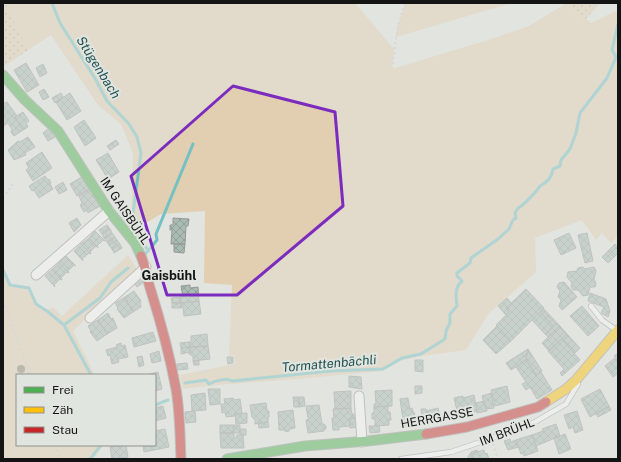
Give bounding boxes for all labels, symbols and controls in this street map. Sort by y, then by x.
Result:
water label: Stügenbach [73,33,124,101]
street label: IM GAISBÜHL [97,175,153,247]
district label: Gaisbühl [141,268,197,283]
water label: Tormattenbächli [281,352,378,375]
legend [16,374,156,446]
text: Frei [52,383,74,397]
text: Zäh [52,403,73,417]
street label: HERRGASSE [400,405,474,431]
street label: IM BRÜHL [478,415,536,449]
text: Stau [52,423,78,437]

